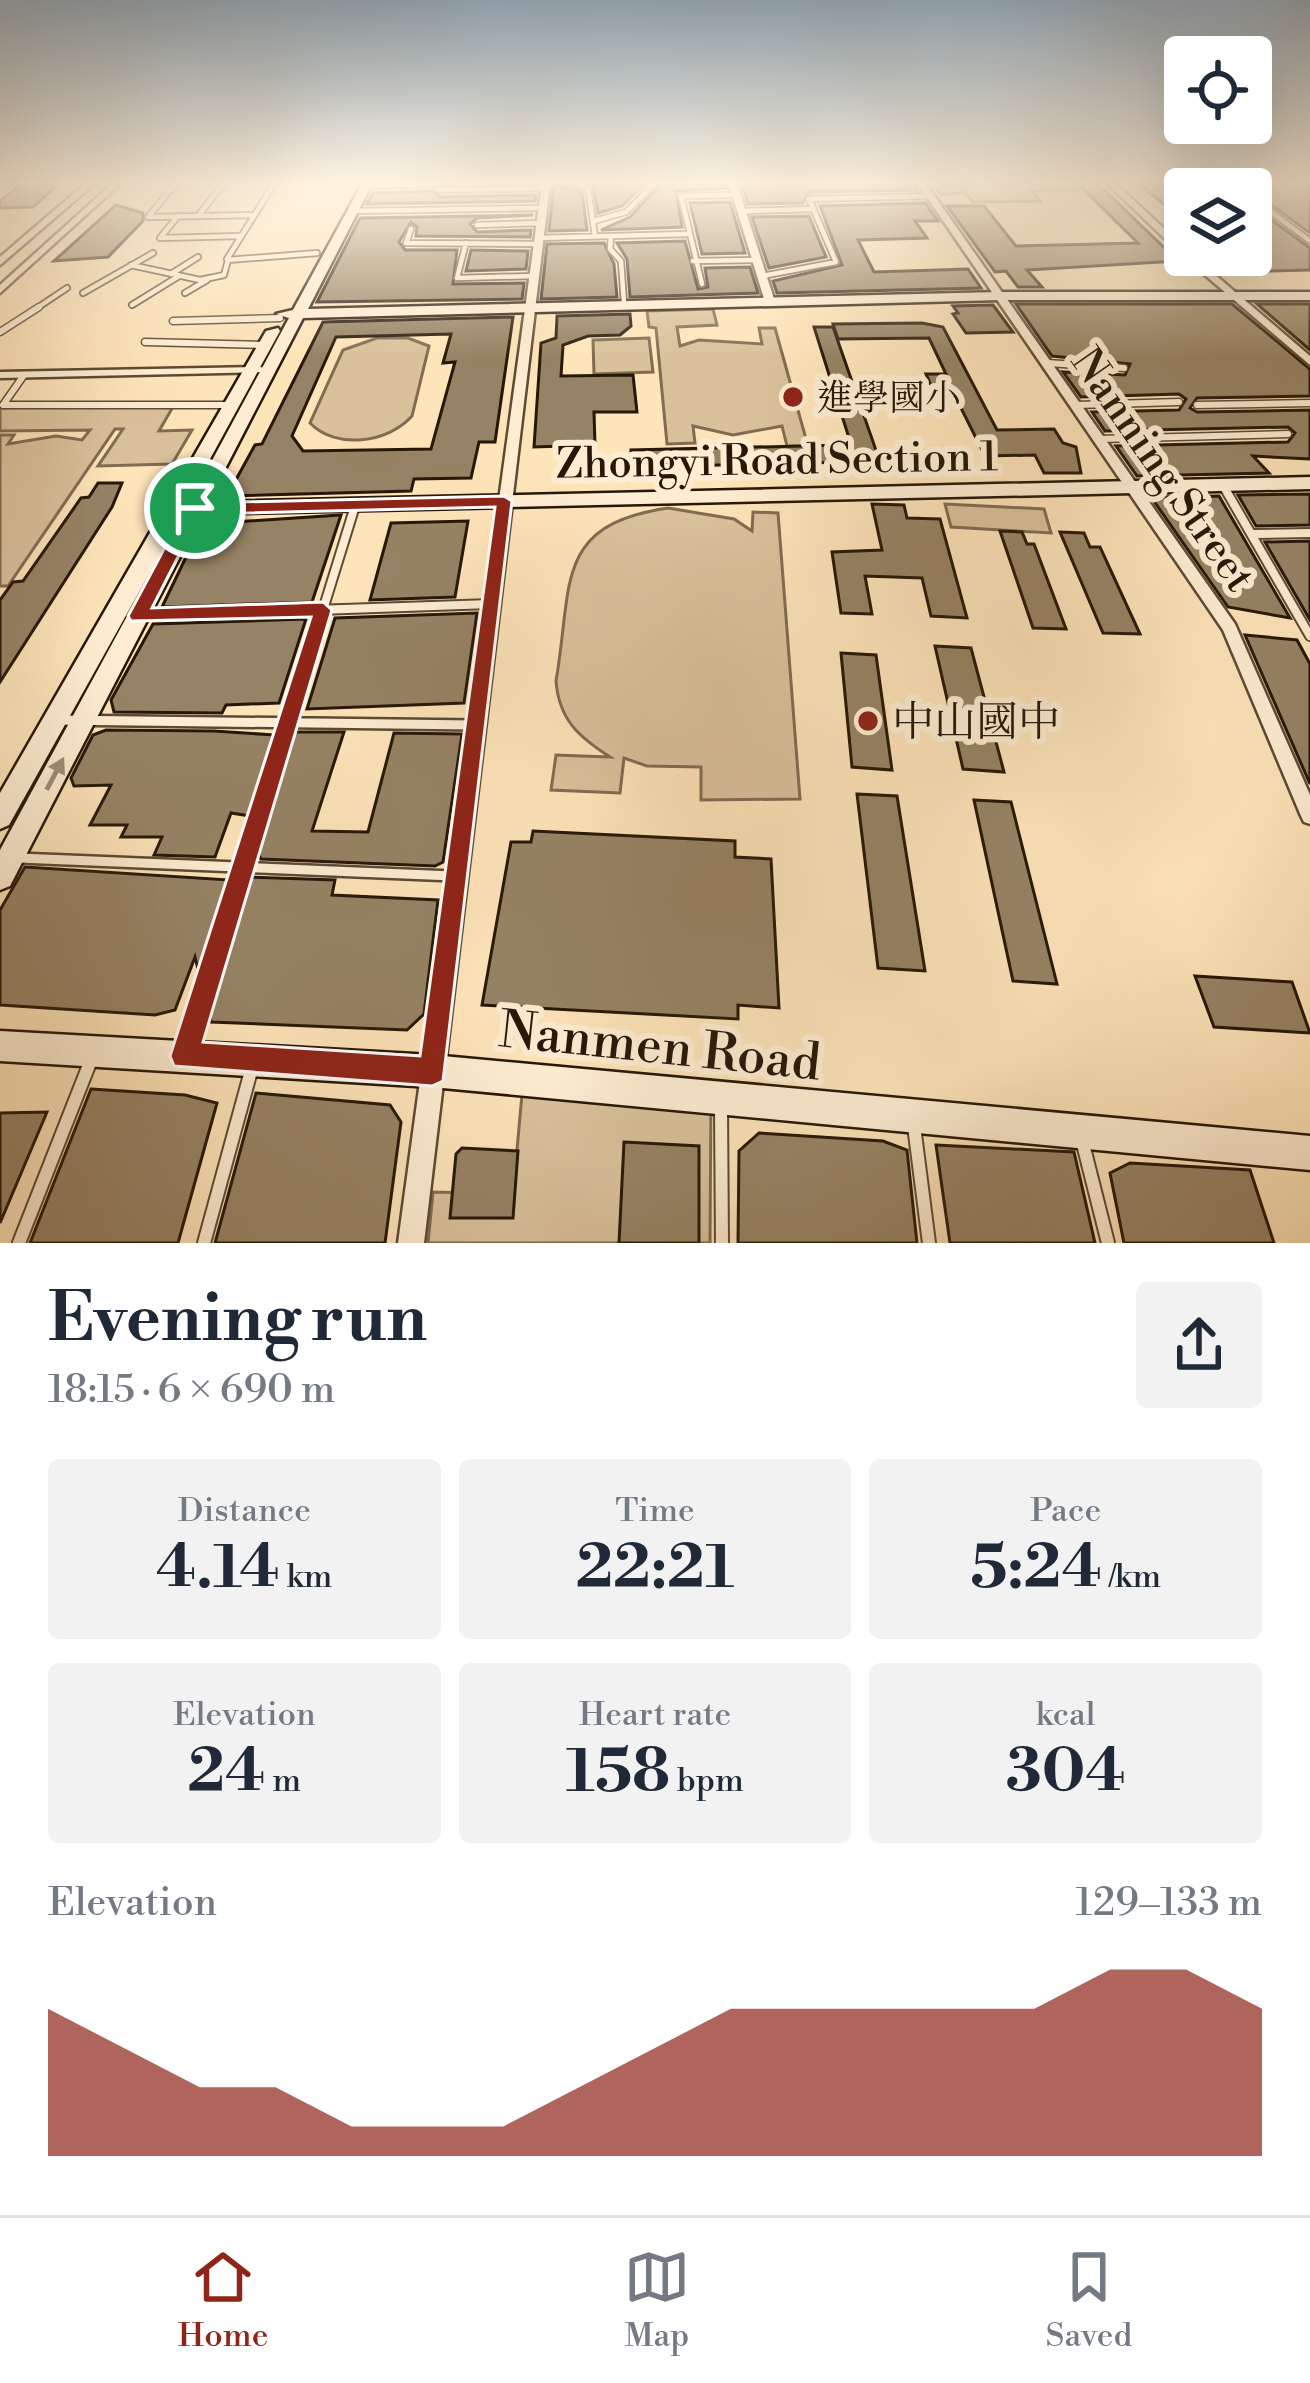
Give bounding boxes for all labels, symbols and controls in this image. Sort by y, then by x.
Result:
map controls [1164,36,1272,276]
button: locate [1164,36,1272,144]
button: layers [1164,168,1272,276]
street label: Nanning Street [1058,338,1266,603]
place label: 進學國小 [817,377,961,422]
marker: 進學國小 [780,384,806,410]
street label: Zhongyi Road Section 1 [555,431,999,493]
pin [144,457,246,559]
icon: arrive [162,475,228,541]
place label: 中山國中 [892,697,1060,750]
marker: 中山國中 [855,708,881,734]
one-way arrow [44,757,65,791]
street label: Nanmen Road [496,999,824,1097]
text: Evening run [48,1279,427,1362]
button: share [1136,1282,1262,1408]
text: 18:15 · 6 × 690 m [48,1366,335,1415]
text: Distance [178,1491,311,1532]
text: Time [615,1491,695,1532]
text: Pace [1030,1491,1101,1532]
text: 4.14 [156,1532,280,1607]
text: 22:21 [576,1532,734,1607]
text: 5:24 [970,1532,1102,1607]
text: km [280,1557,333,1598]
text: /km [1102,1557,1161,1598]
text: Elevation [173,1695,316,1736]
text: Heart rate [579,1695,731,1736]
text: kcal [1036,1695,1096,1736]
text: 24 [187,1736,266,1811]
text: 158 [566,1736,670,1811]
text: 304 [1006,1736,1126,1811]
text: m [266,1761,301,1802]
text: bpm [670,1761,744,1802]
text: Elevation [48,1879,217,1928]
text: 129–133 m [1076,1879,1262,1928]
tab: Home [178,2244,268,2357]
tab: Map [624,2244,690,2357]
tab: Saved [1046,2244,1132,2357]

